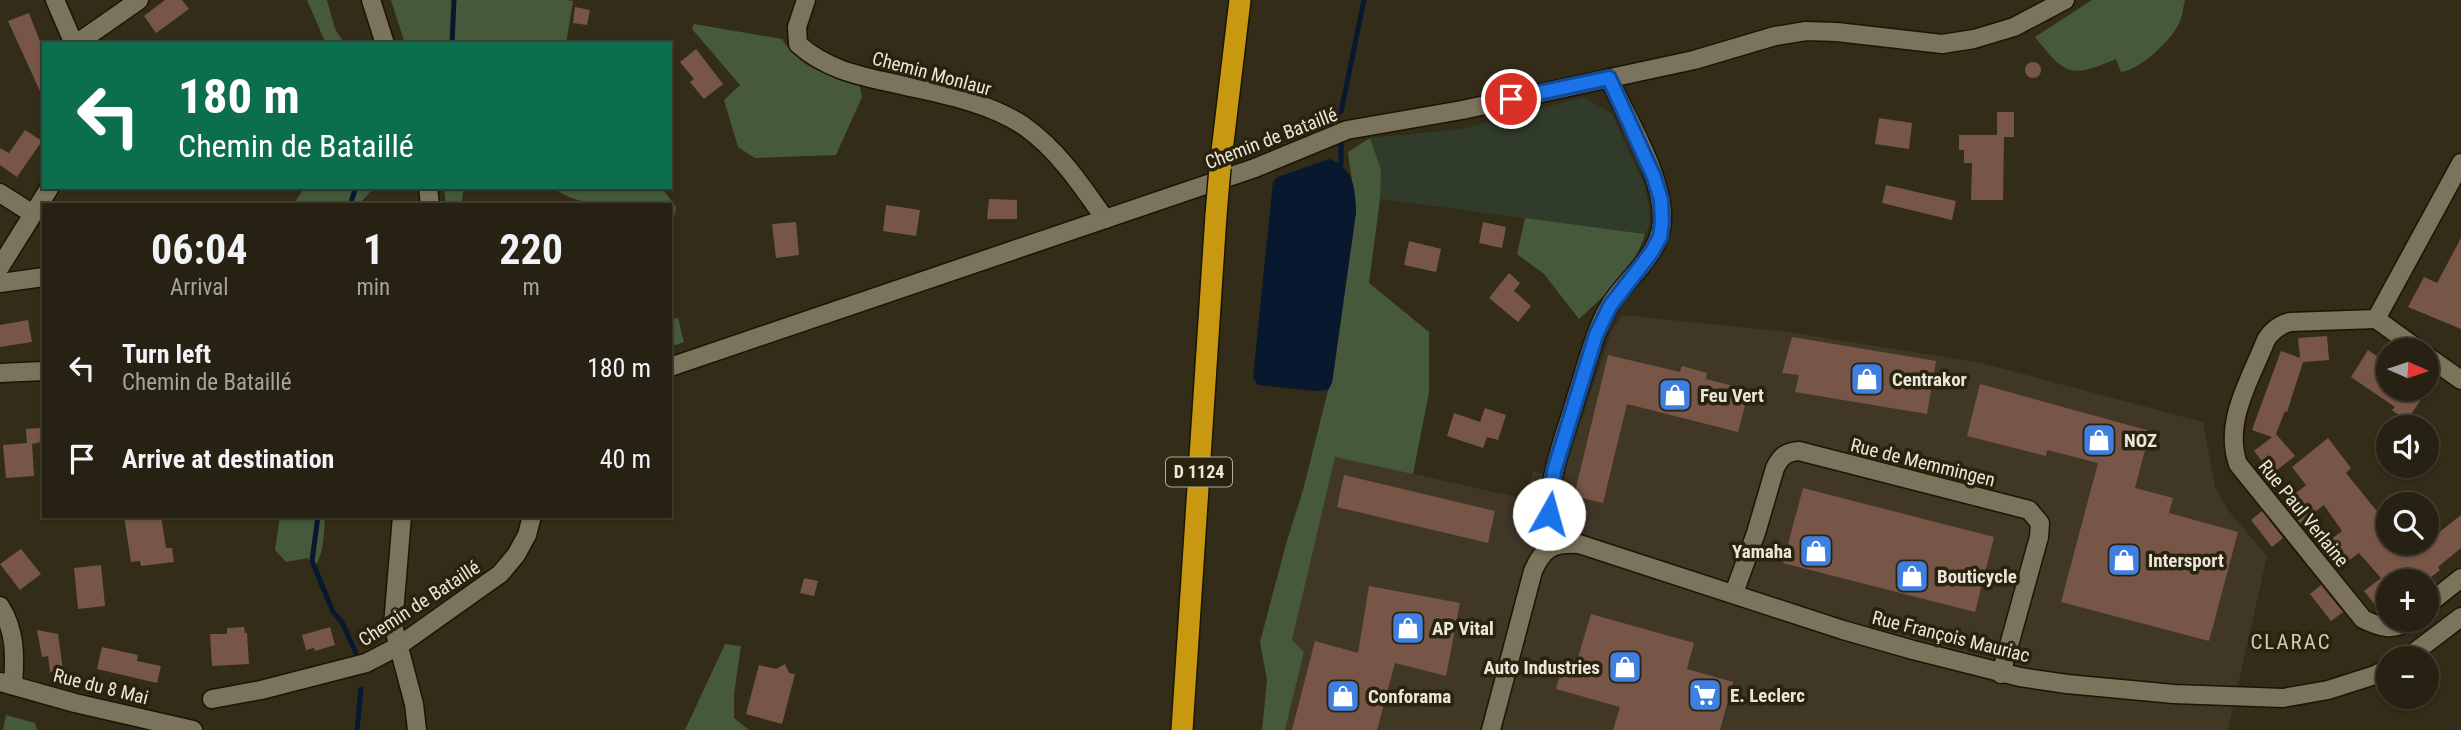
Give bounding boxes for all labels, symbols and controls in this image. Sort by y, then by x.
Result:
street label: Chemin Monlaur [870,47,994,101]
text: 180 m [178,68,300,125]
pin [1481,69,1541,129]
icon: left [63,70,154,161]
icon: arrive [1492,80,1530,118]
street label: Chemin de Bataillé [1202,103,1341,174]
text: Chemin de Bataillé [178,127,414,165]
text: 06:04 [151,225,247,274]
text: 1 [363,225,384,274]
text: 220 [499,225,563,274]
text: Arrival [170,274,228,301]
text: min [356,274,390,301]
text: m [522,274,540,301]
north arrow [2376,338,2440,401]
map controls [2376,338,2439,709]
text: Turn left [122,339,211,369]
icon: left [63,349,101,387]
text: 180 m [587,353,651,383]
shop icon: Centrakor [1848,360,1886,398]
place label: Centrakor [1892,368,1967,391]
text: Chemin de Bataillé [122,369,291,396]
shop icon: Feu Vert [1656,376,1694,414]
place label: Feu Vert [1700,384,1764,407]
button: sound [2376,415,2439,478]
shop icon: NOZ [2080,421,2118,459]
place label: NOZ [2124,429,2157,452]
street label: Rue de Memmingen [1848,433,1998,492]
icon: arrive [63,440,101,478]
text: Arrive at destination [122,444,334,474]
text: 40 m [600,444,651,474]
street label: Rue Paul Verlaine [2254,455,2354,571]
road number: D 1124 [1166,458,1232,486]
position arrow [1512,477,1586,551]
button: search [2376,492,2439,555]
shop icon: Yamaha [1797,532,1835,570]
place label: Yamaha [1732,540,1792,563]
shop icon: Intersport [2105,541,2143,579]
place label: Intersport [2148,549,2224,572]
street label: Chemin de Bataillé [354,556,484,651]
shop icon: Bouticycle [1893,557,1931,595]
place label: Bouticycle [1937,565,2017,588]
button: + [2376,569,2439,632]
street label: Rue François Mauriac [1870,606,2032,667]
shop icon: AP Vital [1389,609,1427,647]
place label: AP Vital [1432,617,1494,640]
district label: CLARAC [2250,630,2332,654]
button: − [2376,646,2439,709]
shop icon: Auto Industries [1606,648,1644,686]
place label: Auto Industries [1484,656,1600,679]
street label: Rue du 8 Mai [51,664,151,709]
supermarket icon: E. Leclerc [1686,676,1724,714]
shop icon: Conforama [1324,677,1362,715]
place label: E. Leclerc [1730,684,1805,707]
place label: Conforama [1368,685,1451,708]

